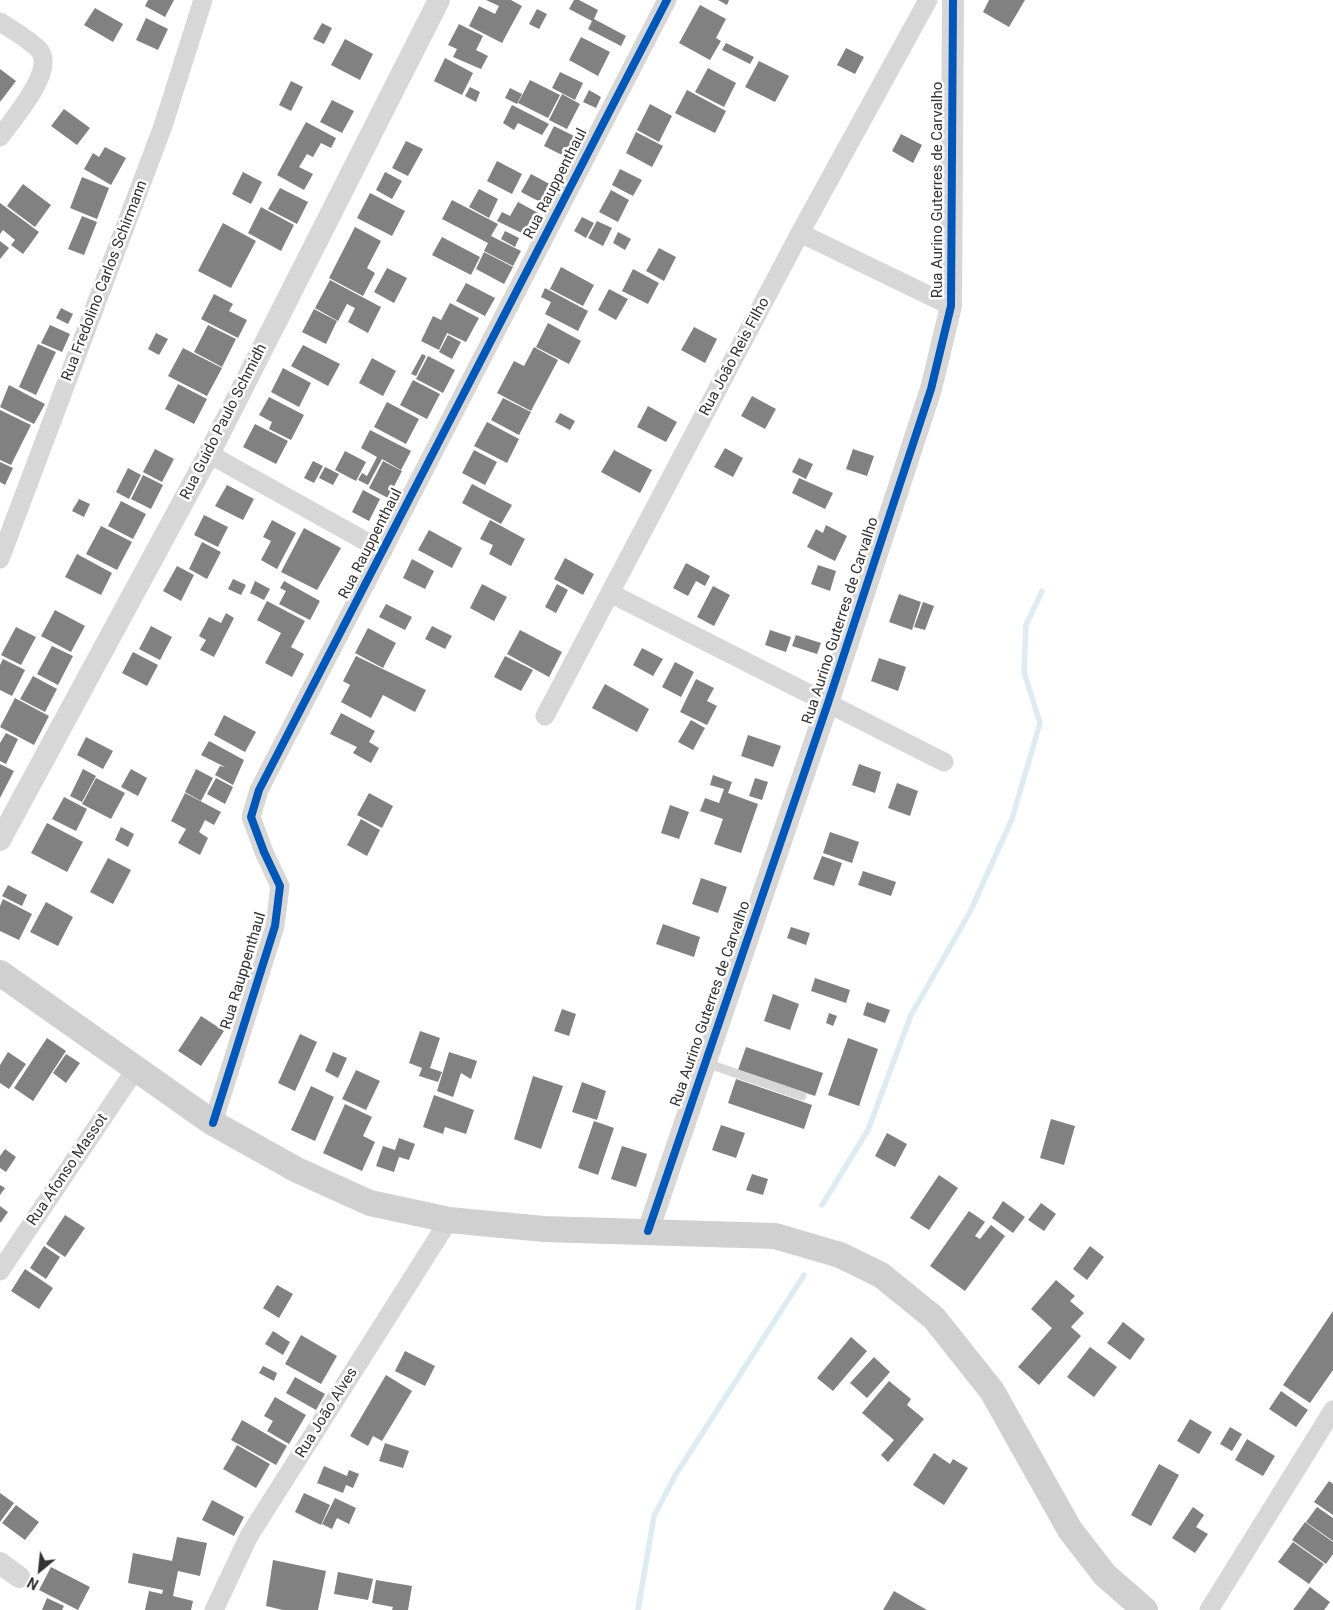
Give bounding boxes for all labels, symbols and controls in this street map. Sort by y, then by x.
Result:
street label: Rua Aurino Guterres de Carvalho [929,82,947,298]
street label: Rua Rauppenthaul [520,126,592,242]
street label: Rua Fredolino Carlos Schirmann [58,178,152,384]
street label: Rua João Reis Filho [696,295,774,419]
street label: Rua Guido Paulo Schmidh [177,341,271,503]
street label: Rua Rauppenthaul [335,486,407,602]
street label: Rua Aurino Guterres de Carvalho [799,515,883,727]
street label: Rua Aurino Guterres de Carvalho [667,899,755,1109]
street label: Rua Rauppenthaul [218,910,270,1032]
street label: Rua Afonso Massot [24,1110,112,1230]
street label: Rua João Alves [292,1365,362,1461]
north arrow [15,1545,65,1595]
text: N [25,1574,41,1593]

